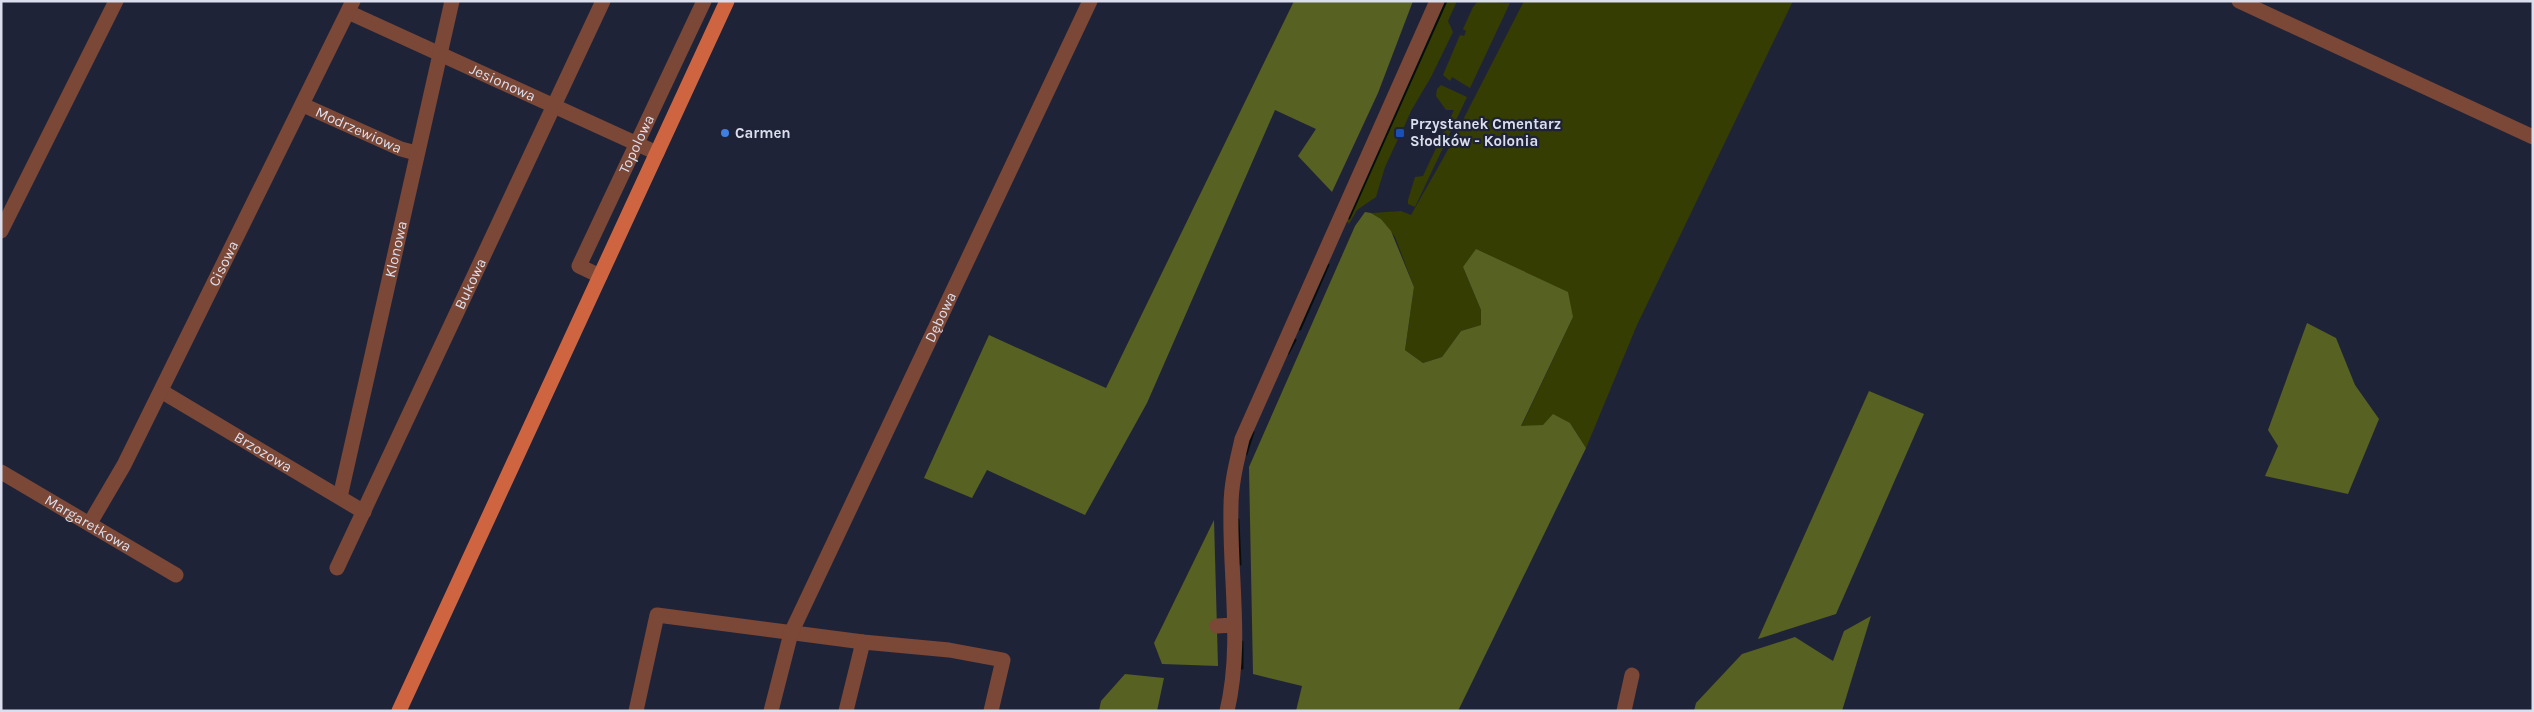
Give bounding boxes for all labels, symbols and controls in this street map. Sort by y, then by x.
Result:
street label: Jesionowa [467,60,539,105]
street label: Modrzewiowa [313,103,405,157]
street label: Topolowa [615,112,658,176]
place label: Przystanek Cmentarz Słodków - Kolonia [1410,115,1561,150]
place label: Carmen [735,124,791,142]
marker: Carmen [719,127,731,139]
marker: Przystanek Cmentarz Słodków - Kolonia [1394,127,1406,139]
street label: Klonowa [381,219,411,279]
street label: Cisowa [205,238,242,289]
street label: Bukowa [451,255,490,312]
street label: Dębowa [921,289,960,345]
street label: Brzozowa [231,428,296,476]
street label: Margaretkowa [41,491,135,556]

